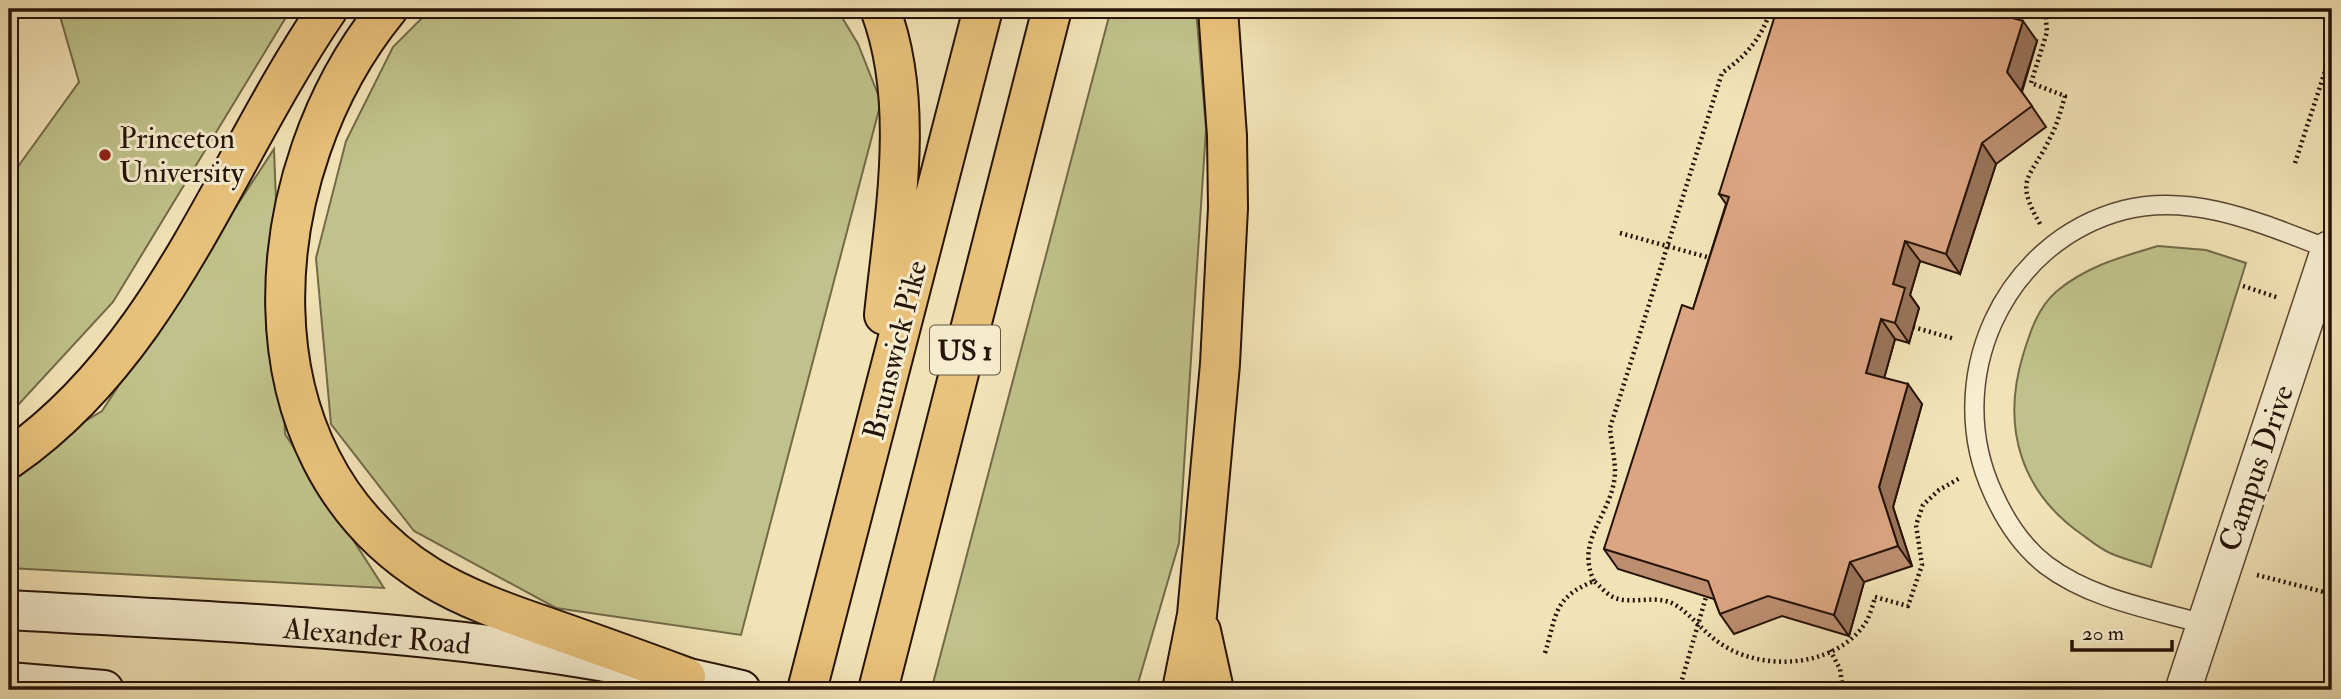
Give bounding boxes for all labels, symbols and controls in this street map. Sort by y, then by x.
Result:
place label: Princeton University [119,120,245,191]
marker: Princeton University [97,147,113,163]
street label: Brunswick Pike [855,257,936,443]
road number: US 1 [930,326,1000,374]
street label: Campus Drive [2211,380,2302,556]
scale bar [2072,608,2171,652]
street label: Alexander Road [281,610,472,663]
text: 20 m [2082,620,2124,647]

